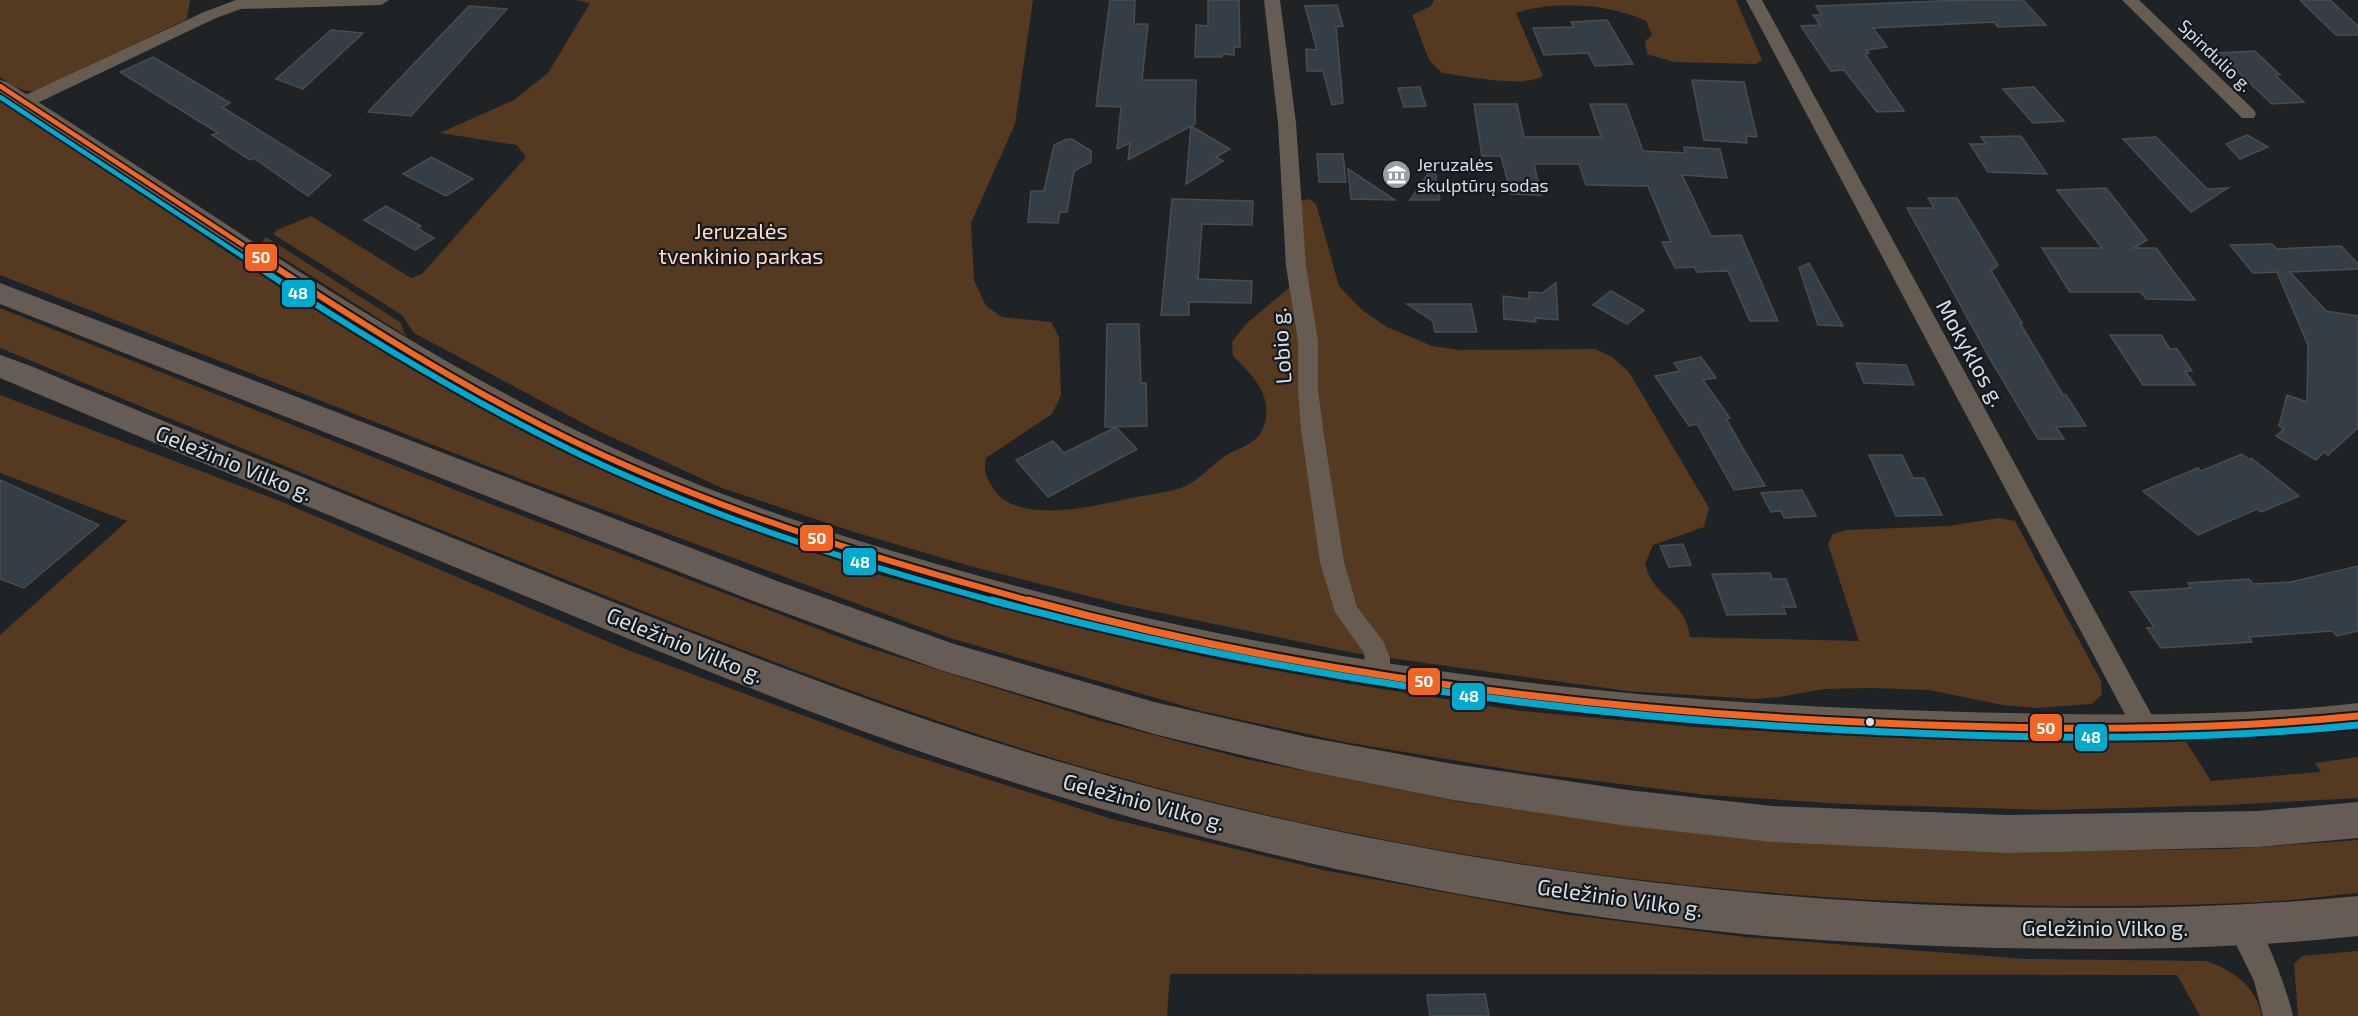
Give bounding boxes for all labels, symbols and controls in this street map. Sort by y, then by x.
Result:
street label: Spindulio g. [2174,15,2257,96]
place label: Jeruzalės skulptūrų sodas [1417,153,1549,196]
museum icon: Jeruzalės skulptūrų sodas [1380,159,1412,191]
park label: Jeruzalės tvenkinio parkas [659,217,823,268]
line badge: 50 [244,243,278,272]
text: 50 [252,247,270,266]
line badge: 48 [281,279,316,308]
text: 48 [288,283,308,302]
street label: Mokyklos g. [1932,294,2012,411]
street label: Lobio g. [1264,307,1296,385]
street label: Geležinio Vilko g. [152,419,317,505]
line badge: 50 [799,524,834,552]
text: 50 [808,528,826,547]
line badge: 48 [842,547,877,576]
text: 48 [850,552,870,571]
street label: Geležinio Vilko g. [603,601,768,687]
line badge: 50 [1407,667,1441,696]
text: 50 [1415,671,1433,690]
line badge: 48 [1451,682,1486,711]
text: 48 [1459,686,1479,705]
line badge: 50 [2029,713,2063,742]
unlabelled marker [1864,716,1876,728]
text: 50 [2037,718,2055,737]
line badge: 48 [2074,723,2108,752]
text: 48 [2081,727,2101,746]
street label: Geležinio Vilko g. [1060,767,1228,835]
street label: Geležinio Vilko g. [1536,873,1705,921]
street label: Geležinio Vilko g. [2022,914,2188,940]

